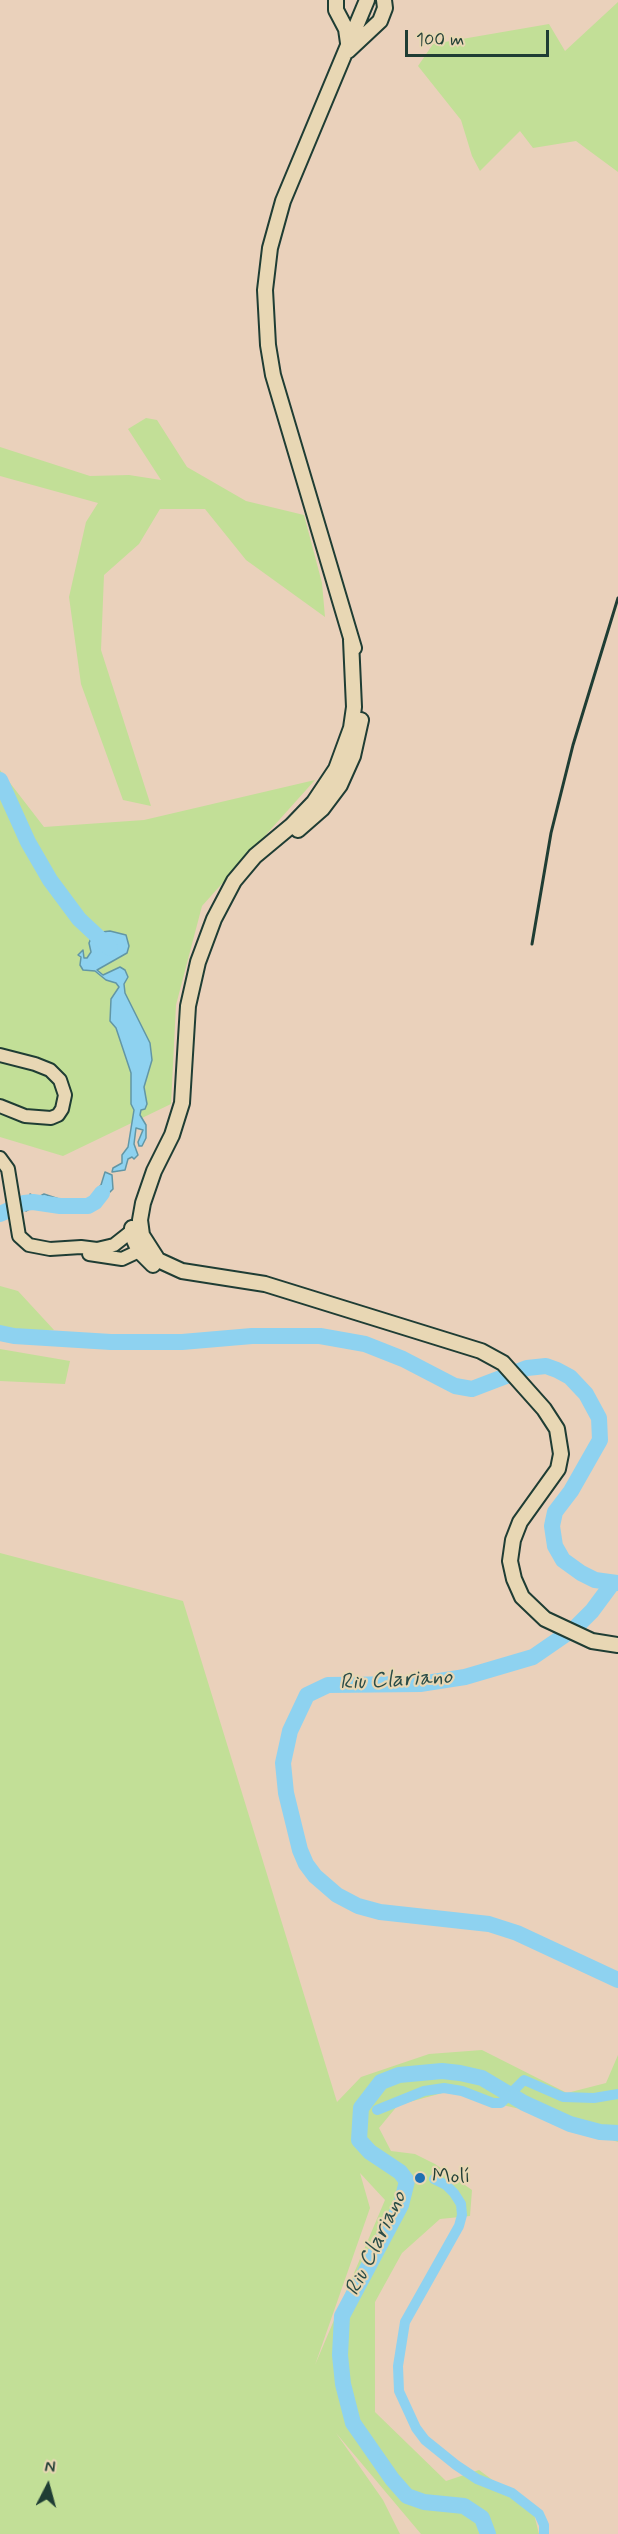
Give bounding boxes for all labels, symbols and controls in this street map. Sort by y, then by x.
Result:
scale bar [408,18,552,56]
text: 100 m [416,28,464,52]
water label: Riu Clariano [339,1665,453,1697]
place label: Molí [432,2165,470,2191]
marker: Molí [413,2171,427,2185]
water label: Riu Clariano [340,2188,414,2300]
north arrow [18,2456,78,2516]
text: N [44,2457,56,2479]

